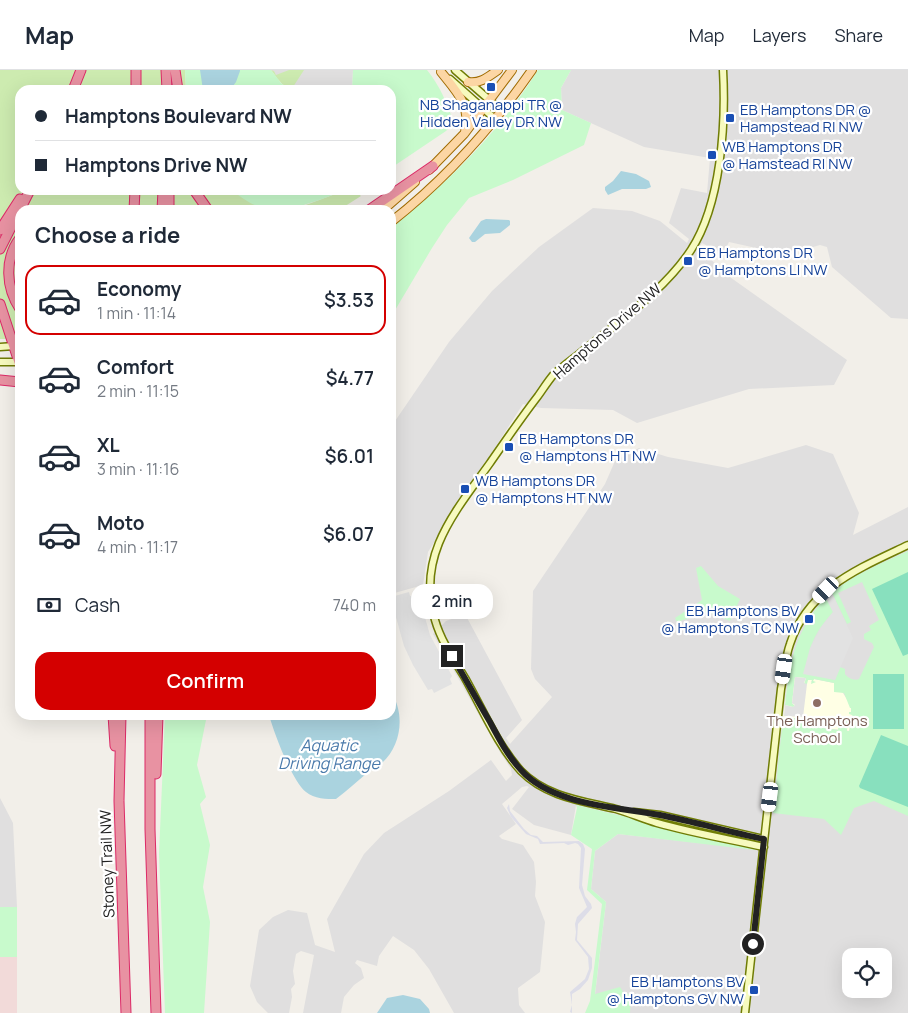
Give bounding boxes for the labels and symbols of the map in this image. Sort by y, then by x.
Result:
marker: NB Shaganappi TR @ Hidden Valley DR NW [485,81,497,93]
place label: NB Shaganappi TR @ Hidden Valley DR NW [420,94,562,132]
place label: EB Hamptons DR @ Hampstead RI NW [740,99,871,137]
marker: EB Hamptons DR @ Hampstead RI NW [724,112,736,124]
place label: WB Hamptons DR @ Hamstead RI NW [722,136,853,174]
marker: WB Hamptons DR @ Hamstead RI NW [706,149,718,161]
place label: EB Hamptons DR @ Hamptons LI NW [698,242,828,280]
marker: EB Hamptons DR @ Hamptons LI NW [682,255,694,267]
street label: Hamptons Drive NW [548,278,666,384]
place label: EB Hamptons DR @ Hamptons HT NW [519,428,656,466]
marker: EB Hamptons DR @ Hamptons HT NW [503,441,515,453]
place label: WB Hamptons DR @ Hamptons HT NW [475,470,612,508]
marker: WB Hamptons DR @ Hamptons HT NW [459,483,471,495]
car [810,574,841,606]
callout: 2 min [411,584,493,618]
place label: EB Hamptons BV @ Hamptons TC NW [661,600,799,638]
marker: EB Hamptons BV @ Hamptons TC NW [803,613,815,625]
route end [441,645,463,667]
car [774,653,793,685]
marker: The Hamptons School [811,697,823,709]
place label: The Hamptons School [766,710,868,748]
water label: Aquatic Driving Range [278,734,381,774]
car [760,781,779,813]
street label: Stoney Trail NW [95,810,119,918]
route start [742,933,764,955]
place label: EB Hamptons BV @ Hamptons GV NW [606,971,744,1009]
marker: EB Hamptons BV @ Hamptons GV NW [748,984,760,996]

